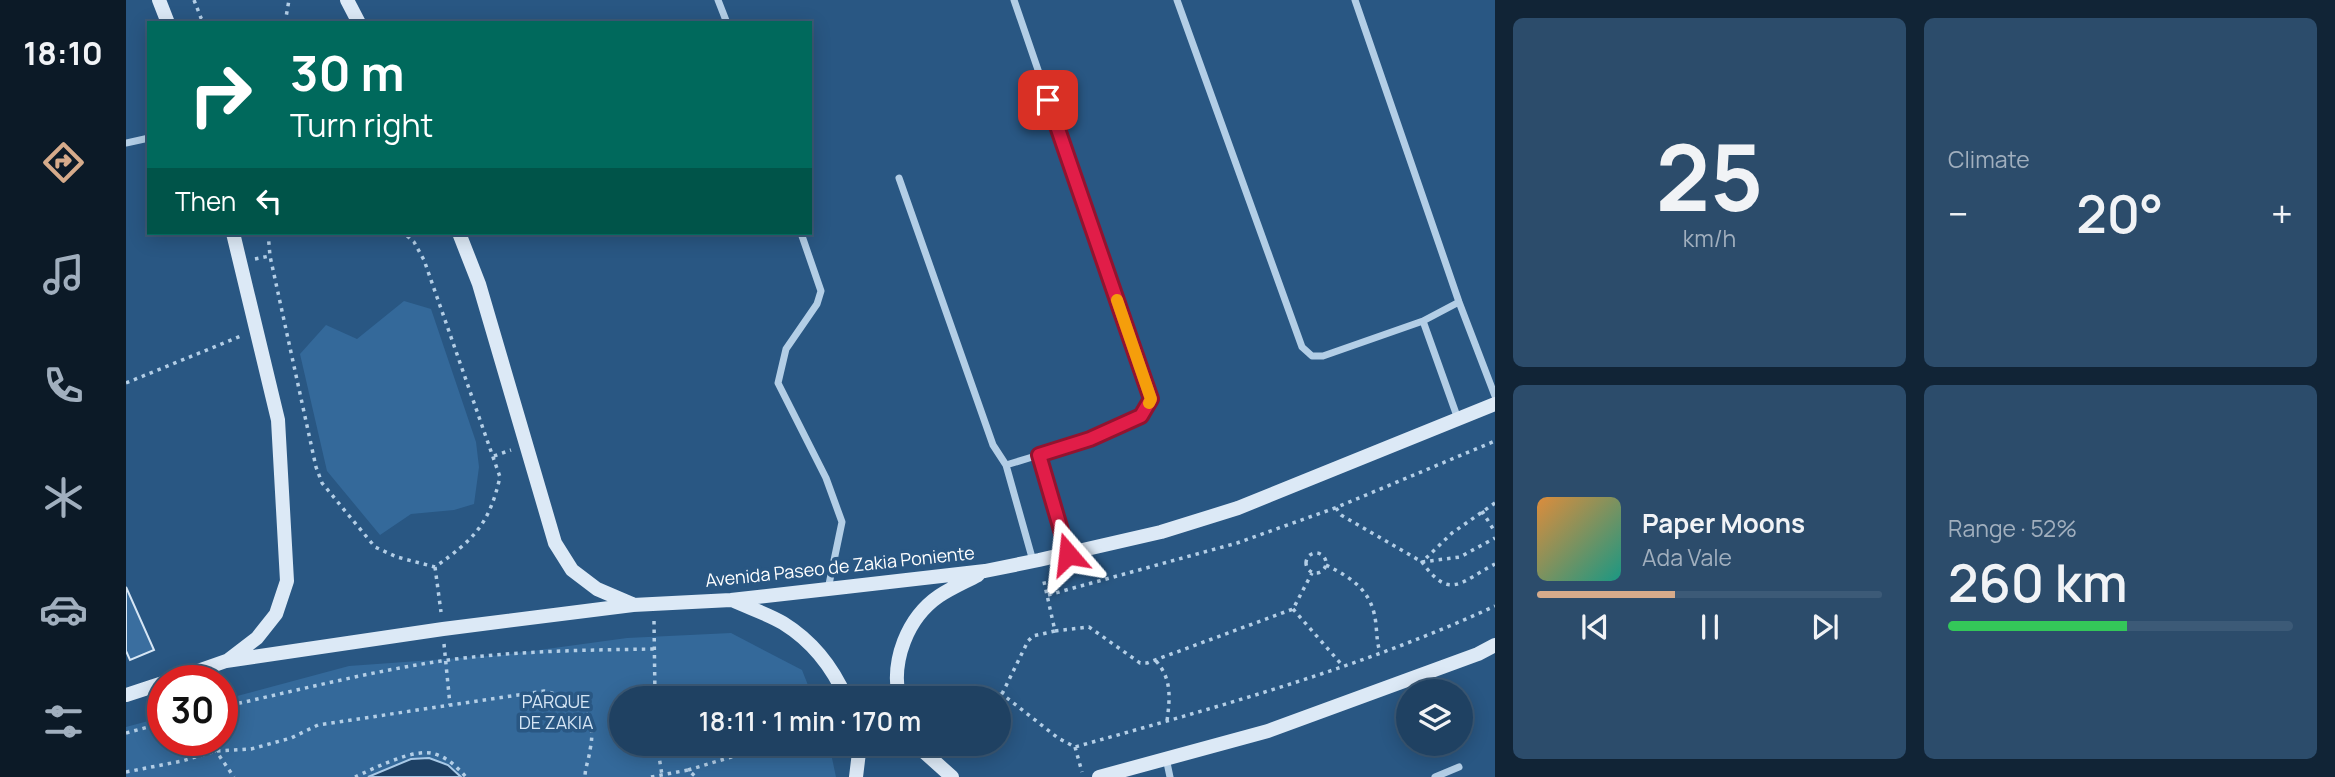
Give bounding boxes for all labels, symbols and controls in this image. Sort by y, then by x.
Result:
text: 18:10 [23,31,103,75]
text: 30 m [290,39,405,106]
icon: right [175,49,266,140]
pin [1018,70,1078,130]
icon: arrive [1029,81,1067,119]
text: Turn right [290,103,433,147]
text: 25 [1656,114,1763,238]
icon: directions [39,138,88,187]
text: Climate [1948,143,2030,175]
text: 20° [2076,178,2163,249]
icon: left [250,182,288,220]
text: Then [175,183,236,219]
text: − [1948,187,1969,239]
text: + [2271,187,2293,239]
text: km/h [1683,222,1736,254]
icon: music [39,250,88,299]
icon: phone [39,361,88,410]
icon: climate [39,473,88,522]
text: Paper Moons [1642,505,1805,541]
text: Range · 52% [1948,512,2077,544]
position arrow [1031,517,1105,591]
street label: Avenida Paseo de Zakia Poniente [704,540,976,592]
text: Ada Vale [1642,541,1732,573]
text: 260 km [1948,547,2128,618]
icon: car [39,585,88,634]
icon: previous [1576,608,1614,646]
icon: pause [1691,608,1729,646]
icon: next [1806,608,1844,646]
speed limit sign: 30 [147,665,238,756]
map controls [1396,679,1473,756]
button: layers [1396,679,1473,756]
park label: PARQUE DE ZAKIA [519,689,594,734]
icon: filters [39,697,88,746]
text: 18:11 · 1 min · 170 m [699,703,921,739]

